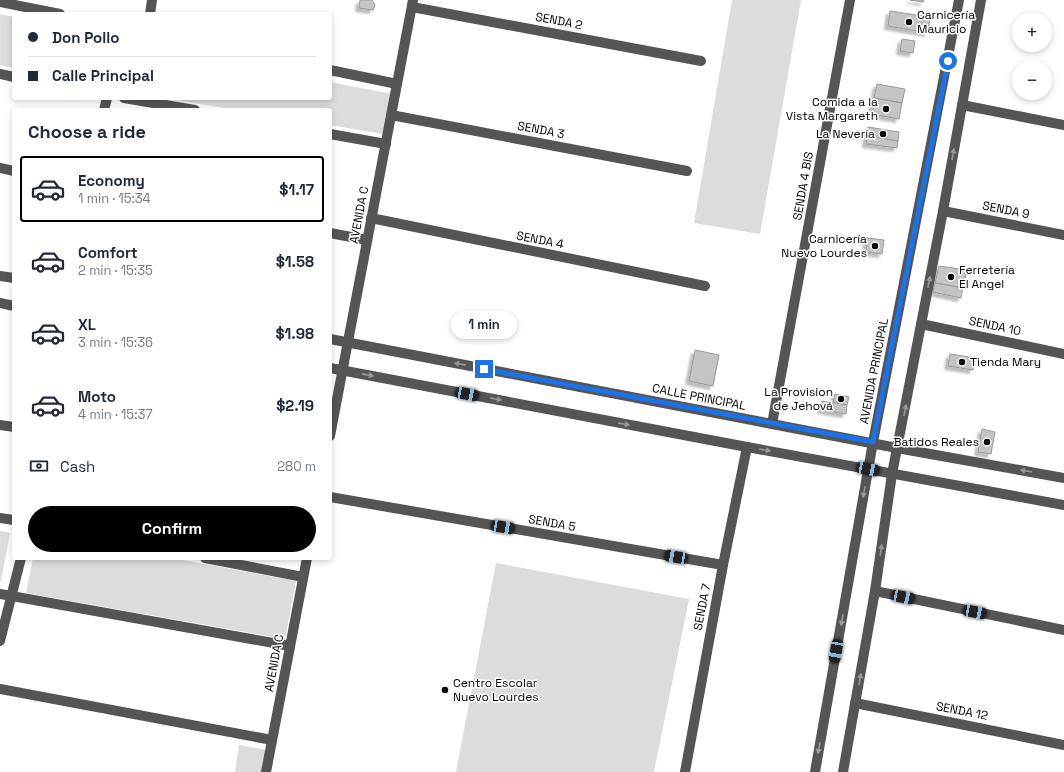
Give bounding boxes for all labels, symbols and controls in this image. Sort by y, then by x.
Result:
place label: Carnicería Mauricio [917,7,975,37]
street label: SENDA 2 [534,9,584,33]
map controls [1012,12,1052,100]
button: + [1012,12,1052,52]
marker: Carnicería Mauricio [904,17,914,27]
text: Don Pollo [52,28,119,47]
route start [939,52,957,70]
button: − [1012,60,1052,100]
text: Calle Principal [52,66,154,85]
place label: Comida a la Vista Margareth [786,94,878,124]
marker: Comida a la Vista Margareth [881,104,891,114]
street label: SENDA 3 [516,118,566,142]
text: Choose a ride [28,120,146,143]
place label: La Nevería [816,126,875,142]
marker: La Nevería [878,129,888,139]
one-way arrow [950,148,956,160]
street label: SENDA 4 BIS [789,151,817,221]
icon: car [30,171,66,207]
text: Economy [78,171,145,190]
text: $1.17 [279,180,314,199]
street label: AVENIDA C [346,185,372,245]
text: 1 min · 15:34 [78,190,151,207]
street label: SENDA 9 [981,198,1031,222]
street label: SENDA 4 [515,228,566,253]
place label: Carnicería Nuevo Lourdes [781,231,867,261]
marker: Carnicería Nuevo Lourdes [870,241,880,251]
icon: car [30,243,66,279]
text: Comfort [78,243,138,262]
text: $1.58 [276,252,314,271]
text: 2 min · 15:35 [78,262,153,279]
place label: Ferretería El Angel [959,262,1015,292]
marker: Ferretería El Angel [946,272,956,282]
one-way arrow [927,276,933,288]
callout: 1 min [451,311,517,339]
street label: SENDA 10 [967,313,1023,339]
icon: car [30,315,66,351]
text: XL [78,315,96,334]
text: 1 min [468,316,500,333]
street label: AVENIDA PRINCIPAL [856,316,892,425]
text: $1.98 [275,324,314,343]
text: 3 min · 15:36 [78,334,153,351]
place label: Tienda Mary [970,354,1041,370]
marker: Tienda Mary [957,357,967,367]
route end [475,360,493,378]
one-way arrow [454,361,466,367]
one-way arrow [362,372,374,378]
street label: CALLE PRINCIPAL [651,380,748,414]
place label: La Provision de Jehová [764,384,833,414]
car [454,386,480,402]
icon: car [30,387,66,423]
text: Moto [78,387,116,406]
marker: La Provision de Jehová [836,394,846,404]
text: $2.19 [276,396,314,415]
one-way arrow [490,397,502,403]
one-way arrow [902,403,908,416]
text: 4 min · 15:37 [78,406,153,423]
one-way arrow [618,421,630,427]
place label: Batidos Reales [894,434,979,450]
marker: Batidos Reales [982,437,992,447]
one-way arrow [759,448,771,454]
icon: cash [28,455,50,477]
text: Cash [60,457,95,476]
text: 280 m [277,458,316,475]
car [855,461,881,477]
one-way arrow [1020,468,1032,474]
one-way arrow [861,486,867,498]
button: Confirm [28,506,316,552]
street label: SENDA 5 [527,511,577,535]
car [490,519,516,535]
one-way arrow [878,544,884,556]
car [663,549,689,565]
street label: SENDA 7 [690,582,714,632]
car [890,589,916,605]
car [962,604,988,620]
one-way arrow [838,614,844,626]
street label: AVENIDA C [261,633,287,693]
car [828,638,844,664]
one-way arrow [857,672,863,685]
place label: Centro Escolar Nuevo Lourdes [453,675,539,705]
marker: Centro Escolar Nuevo Lourdes [440,685,450,695]
street label: SENDA 12 [935,698,989,724]
one-way arrow [816,742,822,754]

